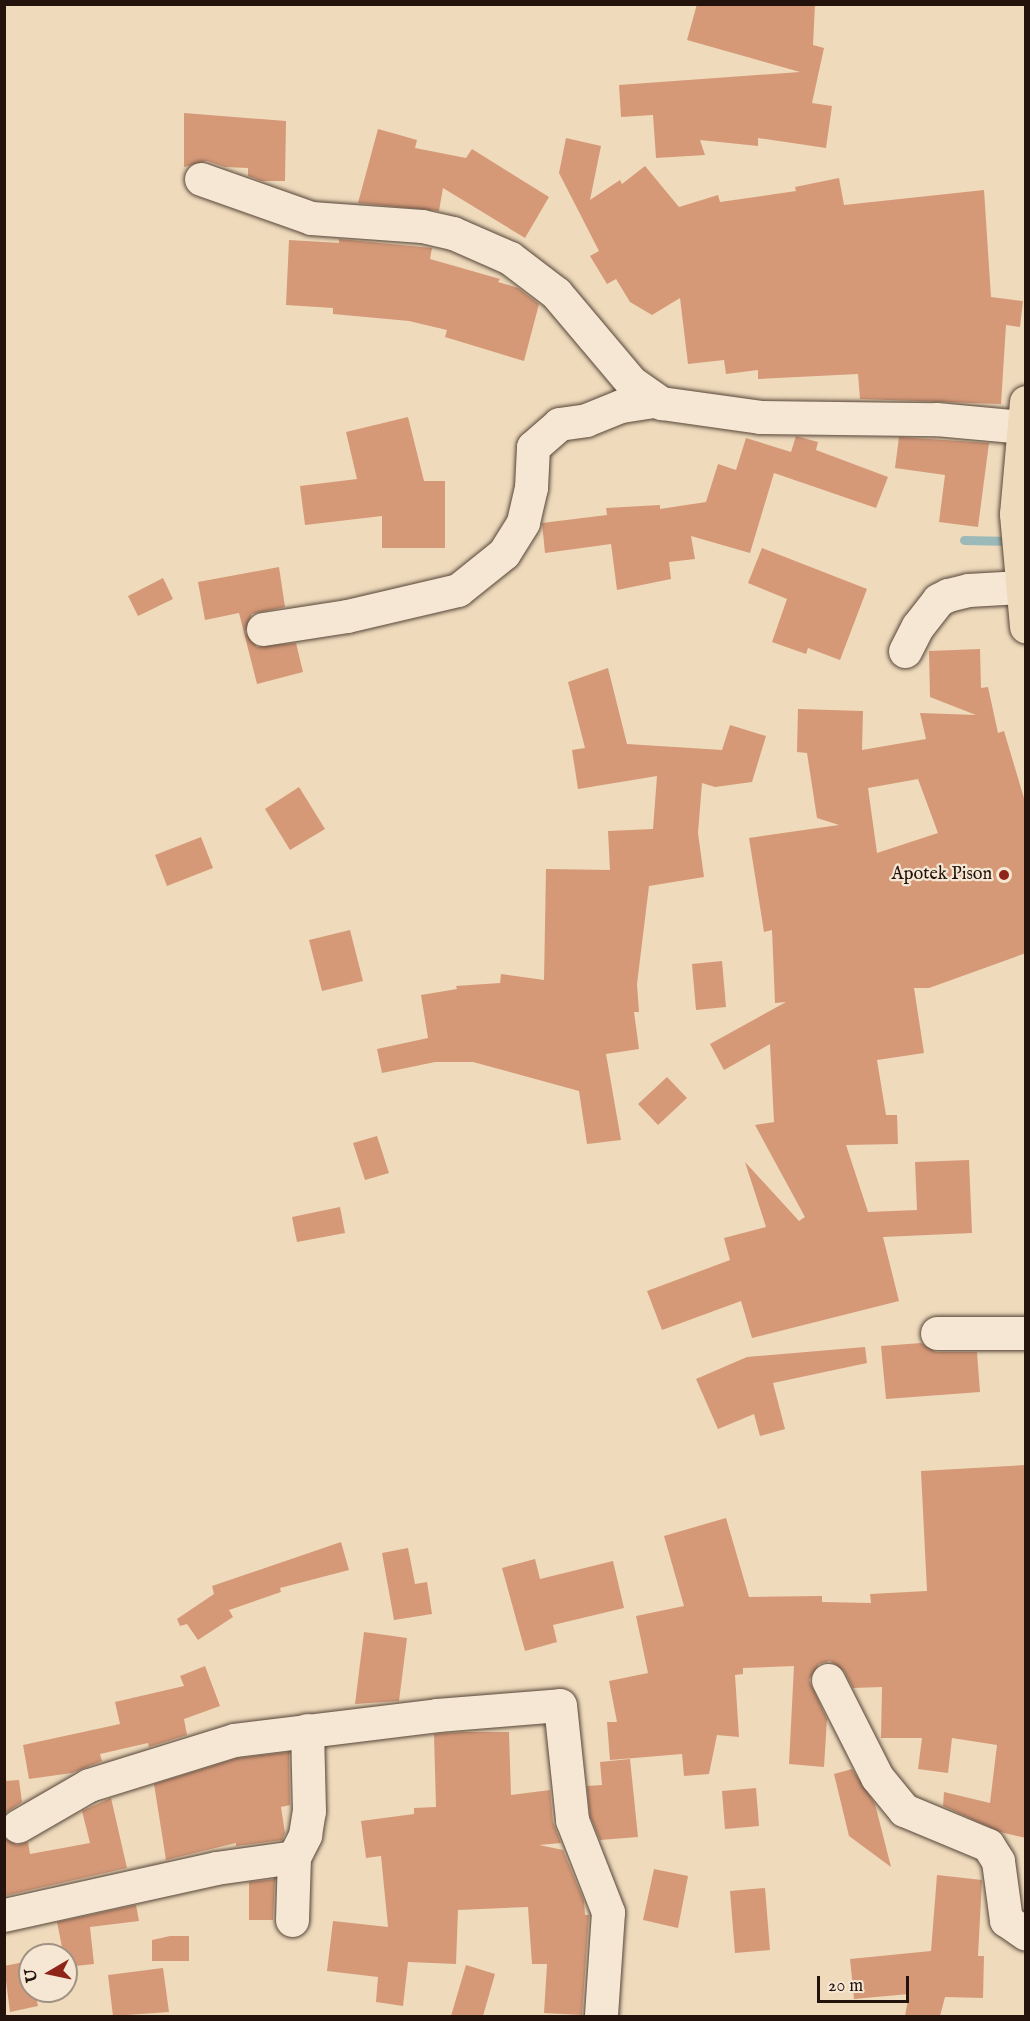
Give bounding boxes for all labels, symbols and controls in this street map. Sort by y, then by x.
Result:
place label: Apotek Pison [892,864,992,886]
marker: Apotek Pison [997,868,1011,882]
north arrow [18,1943,78,2003]
scale bar [820,1964,912,2002]
text: U [21,1967,43,1984]
text: 20 m [828,1975,863,1998]

